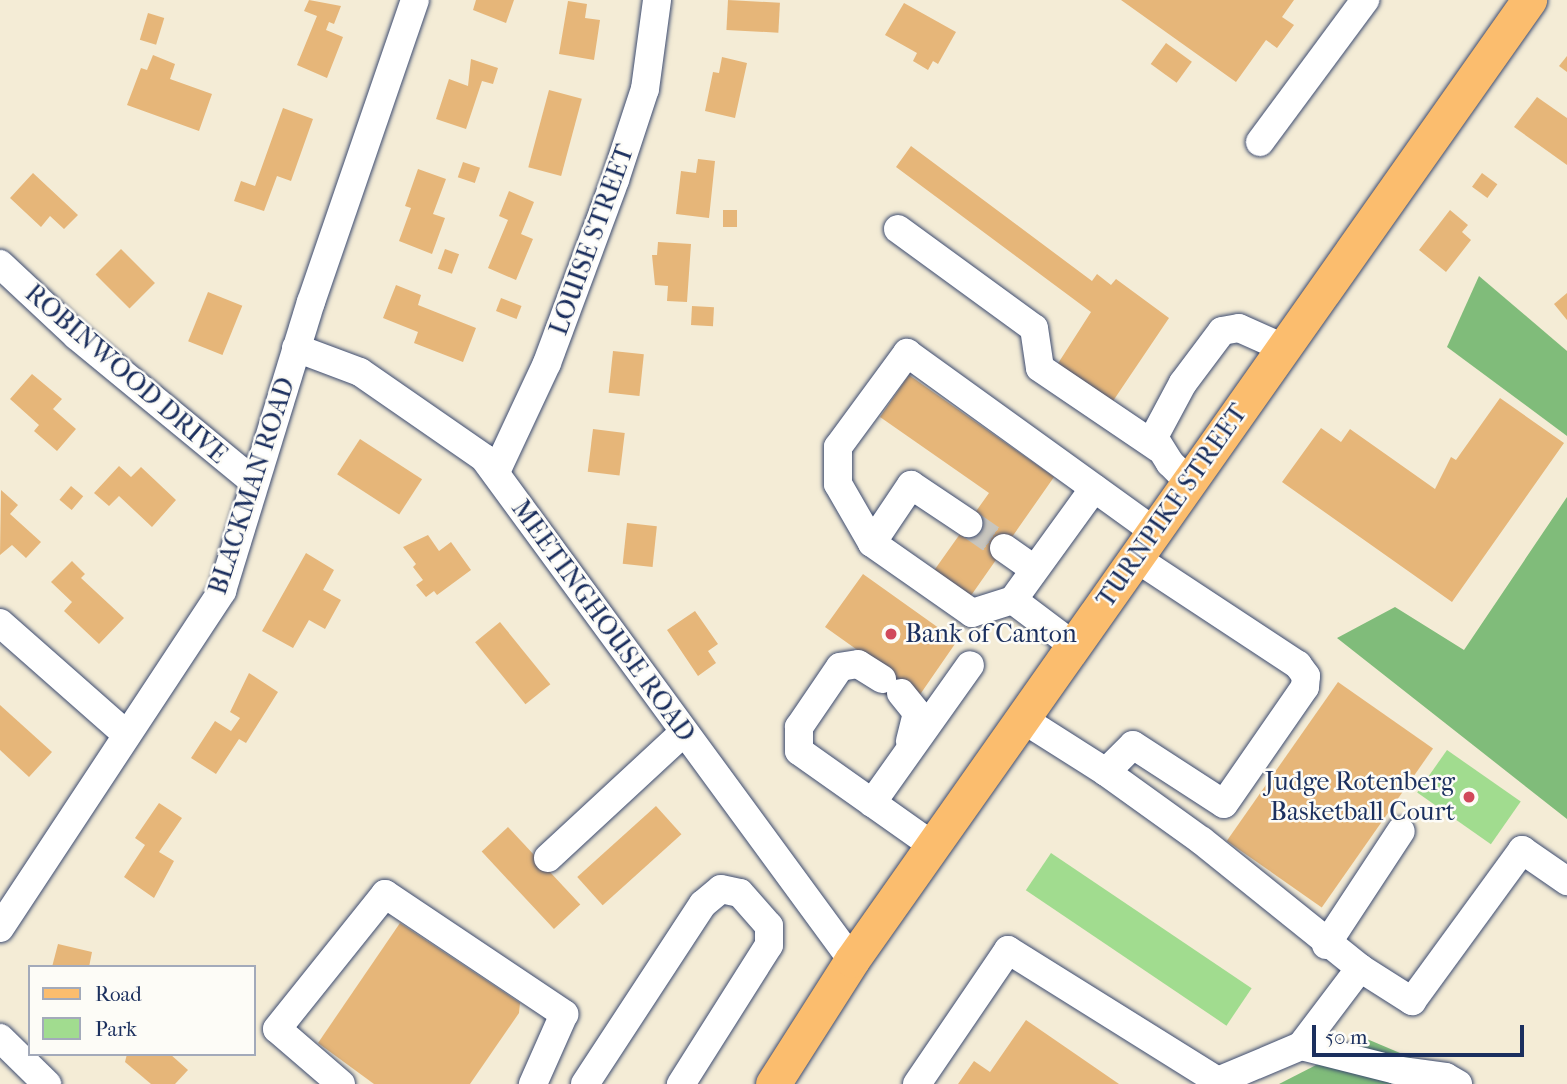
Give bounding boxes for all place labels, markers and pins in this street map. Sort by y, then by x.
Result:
place label: Bank of Canton [905,618,1077,650]
marker: Bank of Canton [883,626,899,642]
place label: Judge Rotenberg Basketball Court [1265,766,1455,828]
marker: Judge Rotenberg Basketball Court [1461,789,1477,805]

